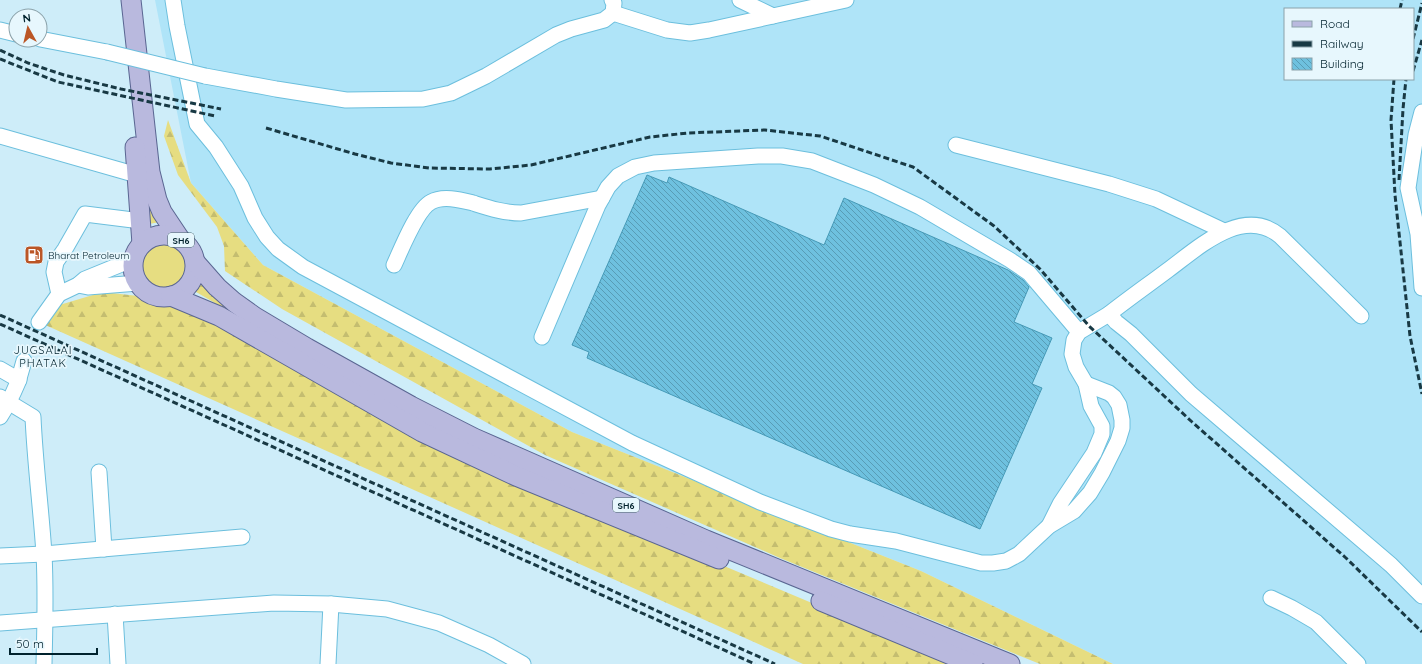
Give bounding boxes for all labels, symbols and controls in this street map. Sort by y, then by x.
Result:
north arrow [8,8,48,48]
legend [1284,8,1414,80]
text: N [22,11,32,26]
text: Road [1320,16,1350,31]
text: Railway [1320,36,1364,51]
text: Building [1320,56,1364,71]
road number: SH6 [168,233,194,247]
fuel station icon: Bharat Petroleum [23,244,45,266]
place label: Bharat Petroleum [48,249,129,262]
district label: JUGSALAI PHATAK [14,343,72,370]
road number: SH6 [613,498,639,512]
scale bar [10,630,97,656]
text: 50 m [16,636,44,651]

